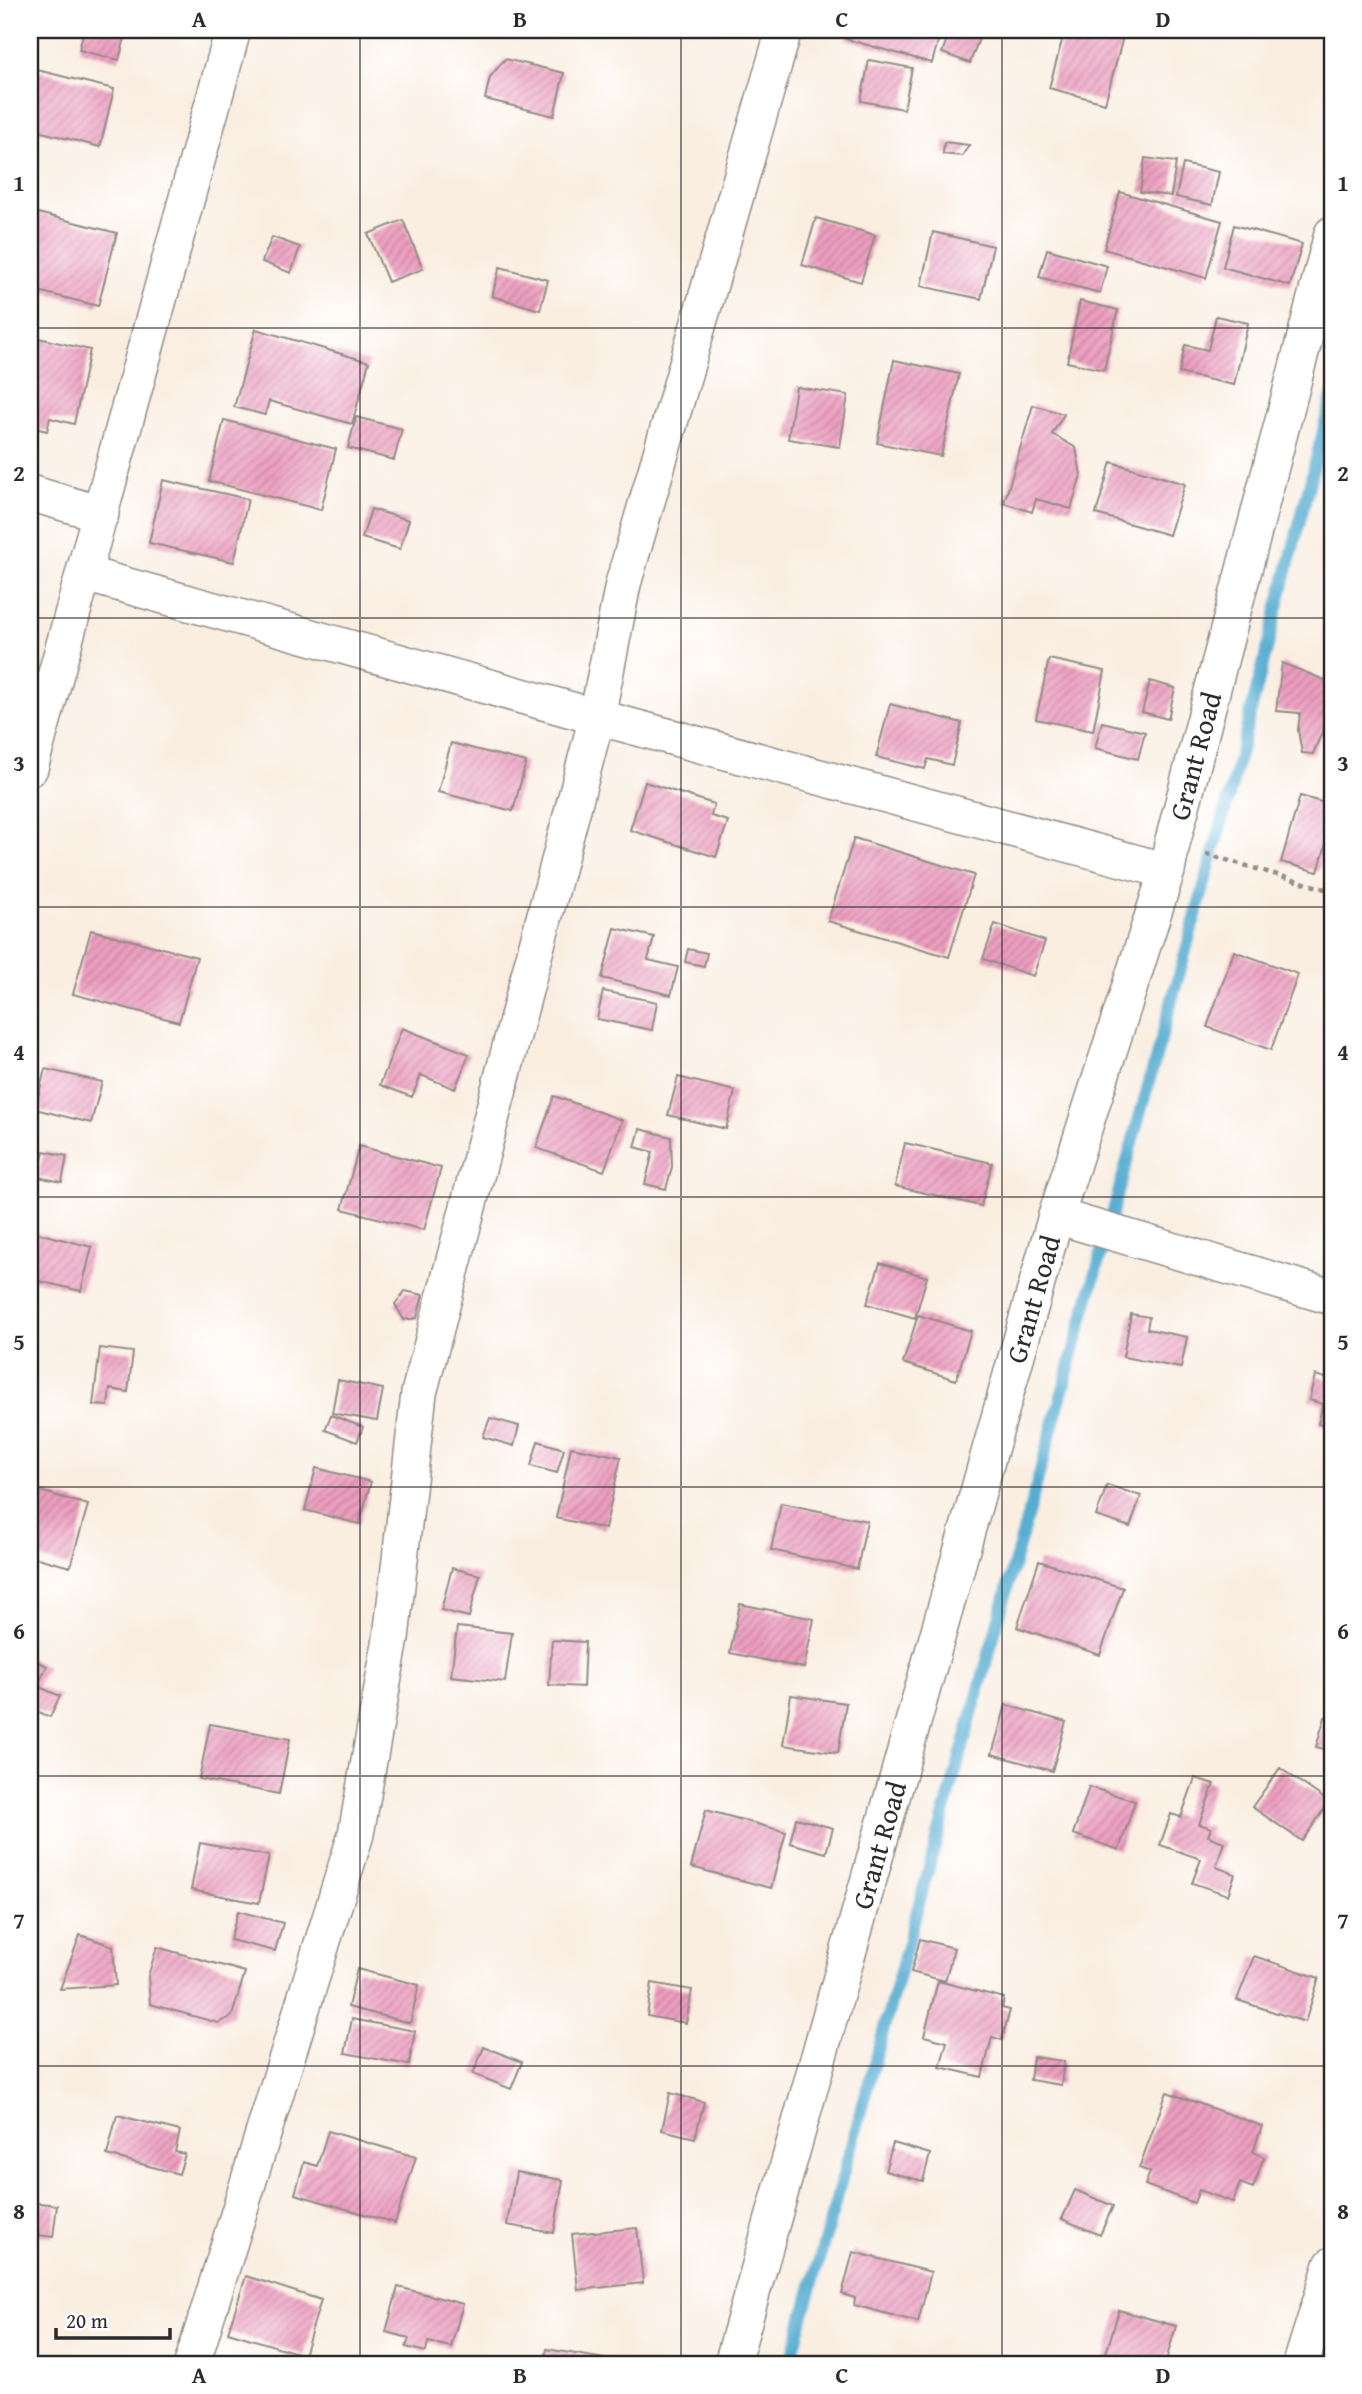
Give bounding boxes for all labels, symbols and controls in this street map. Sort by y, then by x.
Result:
text: A [192,2,207,35]
text: B [513,2,527,35]
text: C [835,2,849,35]
text: D [1156,2,1171,35]
text: 1 [13,166,25,199]
text: 1 [1337,166,1349,199]
text: 2 [13,456,25,489]
text: 2 [1337,456,1349,489]
street label: Grant Road [1158,687,1231,825]
text: 3 [13,746,25,779]
text: 3 [1337,746,1349,779]
text: 4 [13,1035,25,1068]
text: 4 [1337,1035,1349,1068]
street label: Grant Road [995,1230,1070,1368]
text: 5 [13,1325,25,1358]
text: 5 [1337,1325,1349,1358]
text: 6 [13,1614,25,1647]
text: 6 [1337,1614,1349,1647]
street label: Grant Road [841,1776,916,1914]
text: 7 [13,1904,25,1937]
text: 7 [1337,1904,1349,1937]
text: 8 [13,2194,25,2227]
text: 8 [1337,2194,1349,2227]
scale bar [56,2296,170,2340]
text: 20 m [66,2305,108,2336]
text: A [192,2358,207,2391]
text: B [513,2358,527,2391]
text: C [835,2358,849,2391]
text: D [1156,2358,1171,2391]

